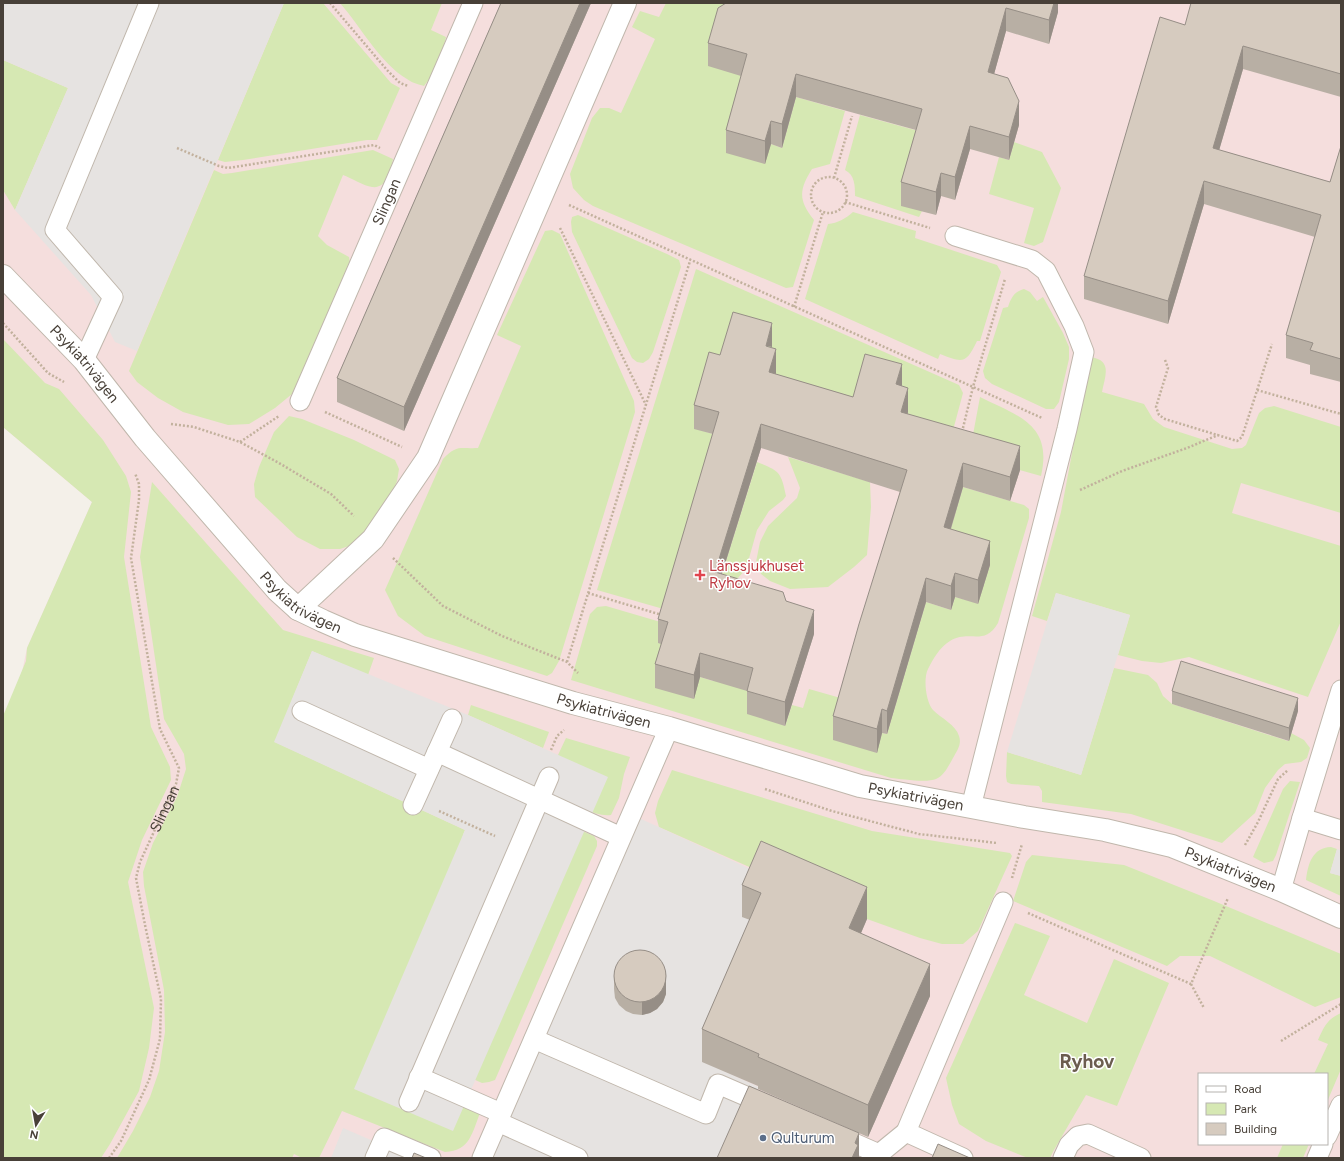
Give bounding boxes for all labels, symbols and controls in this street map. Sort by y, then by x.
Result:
street label: Slingan [368,176,405,228]
street label: Psykiatrivägen [46,321,123,406]
place label: Länssjukhuset Ryhov [709,557,804,592]
street label: Psykiatrivägen [256,568,344,637]
marker: Länssjukhuset Ryhov [694,569,706,581]
street label: Psykiatrivägen [554,689,653,732]
street label: Psykiatrivägen [866,779,965,814]
street label: Slingan [146,783,183,835]
street label: Psykiatrivägen [1182,843,1279,896]
district label: Ryhov [1060,1050,1115,1073]
legend [1198,1073,1328,1145]
text: Road [1234,1082,1262,1096]
text: Park [1234,1102,1257,1116]
north arrow [16,1105,56,1145]
text: Building [1234,1122,1277,1136]
text: N [29,1127,40,1142]
place label: Qulturum [771,1129,835,1147]
marker: Qulturum [758,1133,768,1143]

